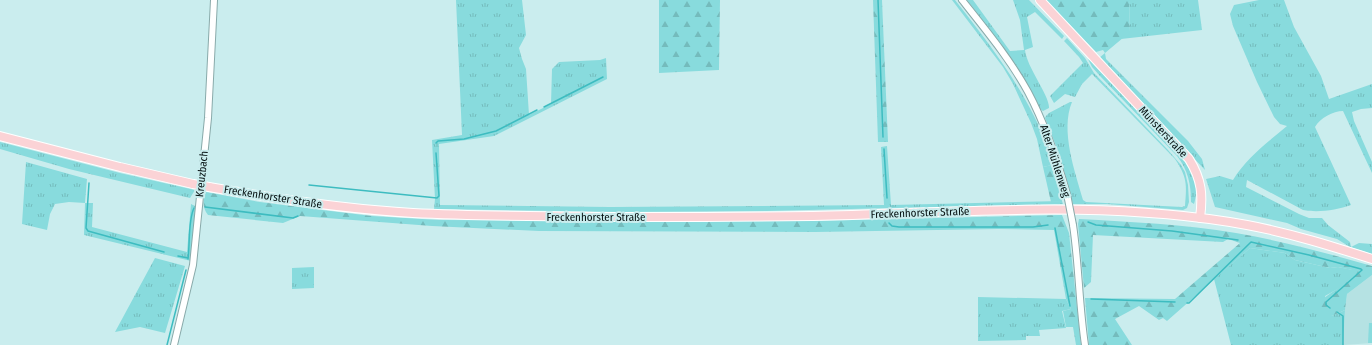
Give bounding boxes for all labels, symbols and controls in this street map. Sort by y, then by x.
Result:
street label: Münsterstraße [1136,104,1190,160]
street label: Alter Mühlenweg [1037,123,1073,200]
street label: Kreuzbach [193,150,211,198]
street label: Freckenhorster Straße [223,183,323,211]
street label: Freckenhorster Straße [870,205,970,221]
street label: Freckenhorster Straße [547,211,645,224]

